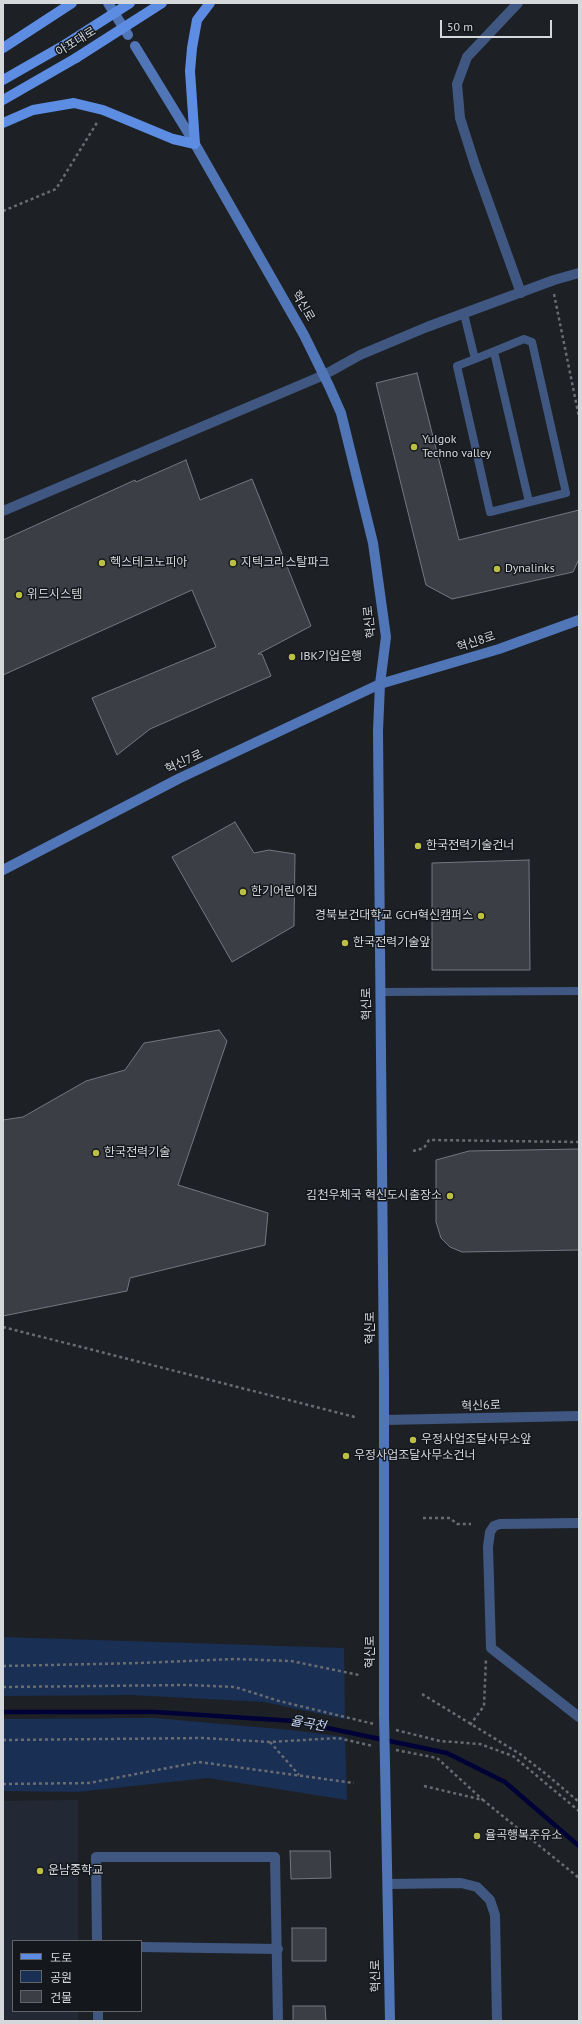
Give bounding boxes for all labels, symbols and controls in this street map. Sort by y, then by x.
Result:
scale bar [442,12,554,38]
text: 50 m [447,19,473,34]
street label: 아포대로 [53,24,99,60]
street label: 혁신로 [288,288,318,324]
place label: Yulgok Techno valley [422,433,491,461]
marker: Yulgok Techno valley [409,442,419,452]
place label: 헥스테크노피아 [110,556,187,570]
place label: 지텍크리스탈파크 [241,556,329,570]
marker: 헥스테크노피아 [97,558,107,568]
marker: 지텍크리스탈파크 [228,558,238,568]
place label: Dynalinks [505,562,555,576]
marker: Dynalinks [492,564,502,574]
place label: 위드시스템 [27,588,82,602]
marker: 위드시스템 [14,590,24,600]
street label: 혁신로 [361,605,379,639]
street label: 혁신8로 [455,629,497,655]
place label: IBK기업은행 [300,650,362,664]
marker: IBK기업은행 [287,652,297,662]
street label: 혁신7로 [163,747,205,777]
place label: 한국전력기술건너 [426,839,514,853]
marker: 한국전력기술건너 [413,841,423,851]
place label: 한기어린이집 [251,885,317,899]
marker: 한기어린이집 [238,887,248,897]
place label: 경북보건대학교 GCH혁신캠퍼스 [315,909,473,923]
marker: 경북보건대학교 GCH혁신캠퍼스 [476,911,486,921]
place label: 한국전력기술앞 [353,936,430,950]
marker: 한국전력기술앞 [340,938,350,948]
street label: 혁신로 [360,987,374,1021]
place label: 한국전력기술 [104,1146,170,1160]
marker: 한국전력기술 [91,1148,101,1158]
place label: 김천우체국 혁신도시출장소 [306,1189,442,1203]
marker: 김천우체국 혁신도시출장소 [445,1191,455,1201]
street label: 혁신로 [364,1311,378,1345]
street label: 혁신6로 [461,1398,501,1414]
place label: 우정사업조달사무소앞 [421,1433,531,1447]
marker: 우정사업조달사무소앞 [408,1435,418,1445]
place label: 우정사업조달사무소건너 [354,1449,475,1463]
marker: 우정사업조달사무소건너 [341,1451,351,1461]
street label: 혁신로 [364,1635,378,1669]
water label: 율곡천 [289,1713,327,1735]
place label: 율곡행복주유소 [485,1829,562,1843]
marker: 율곡행복주유소 [472,1831,482,1841]
place label: 운남중학교 [48,1864,103,1878]
marker: 운남중학교 [35,1866,45,1876]
legend [12,1940,142,2012]
text: 도로 [50,1950,72,1965]
street label: 혁신로 [369,1959,383,1993]
text: 공원 [50,1970,72,1985]
text: 건물 [50,1990,72,2005]

